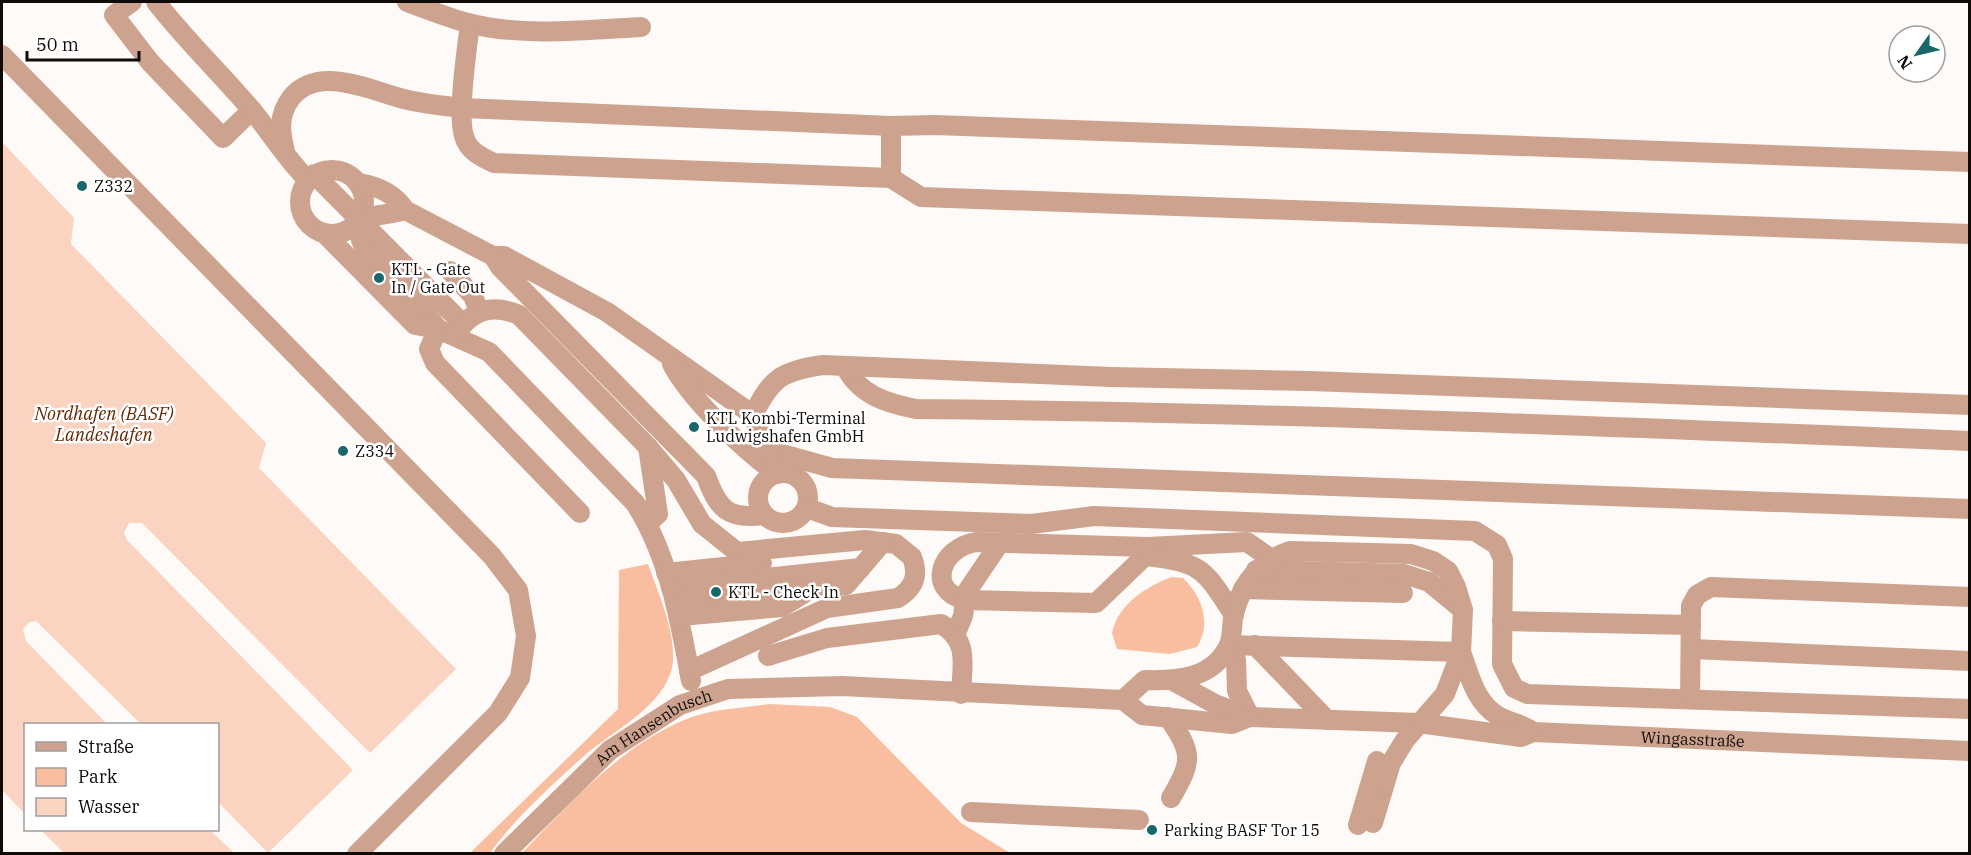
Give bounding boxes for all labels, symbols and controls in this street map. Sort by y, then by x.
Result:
scale bar [27,24,140,62]
north arrow [1887,24,1947,84]
text: 50 m [36,33,79,56]
text: N [1893,52,1916,73]
place label: Z332 [94,176,133,196]
marker: Z332 [75,179,89,193]
place label: KTL - Gate In / Gate Out [391,259,486,297]
marker: KTL - Gate In / Gate Out [372,271,386,285]
water label: Nordhafen (BASF) Landeshafen [33,402,174,446]
place label: KTL Kombi-Terminal Ludwigshafen GmbH [706,408,866,446]
marker: KTL Kombi-Terminal Ludwigshafen GmbH [687,420,701,434]
place label: Z334 [355,441,394,461]
marker: Z334 [336,444,350,458]
place label: KTL - Check In [728,582,839,602]
marker: KTL - Check In [709,585,723,599]
street label: Am Hansenbusch [591,685,715,769]
legend [24,723,219,831]
street label: Wingasstraße [1640,727,1745,751]
text: Straße [78,735,134,758]
text: Park [78,765,118,788]
text: Wasser [78,795,139,818]
place label: Parking BASF Tor 15 [1164,820,1320,840]
marker: Parking BASF Tor 15 [1145,823,1159,837]

